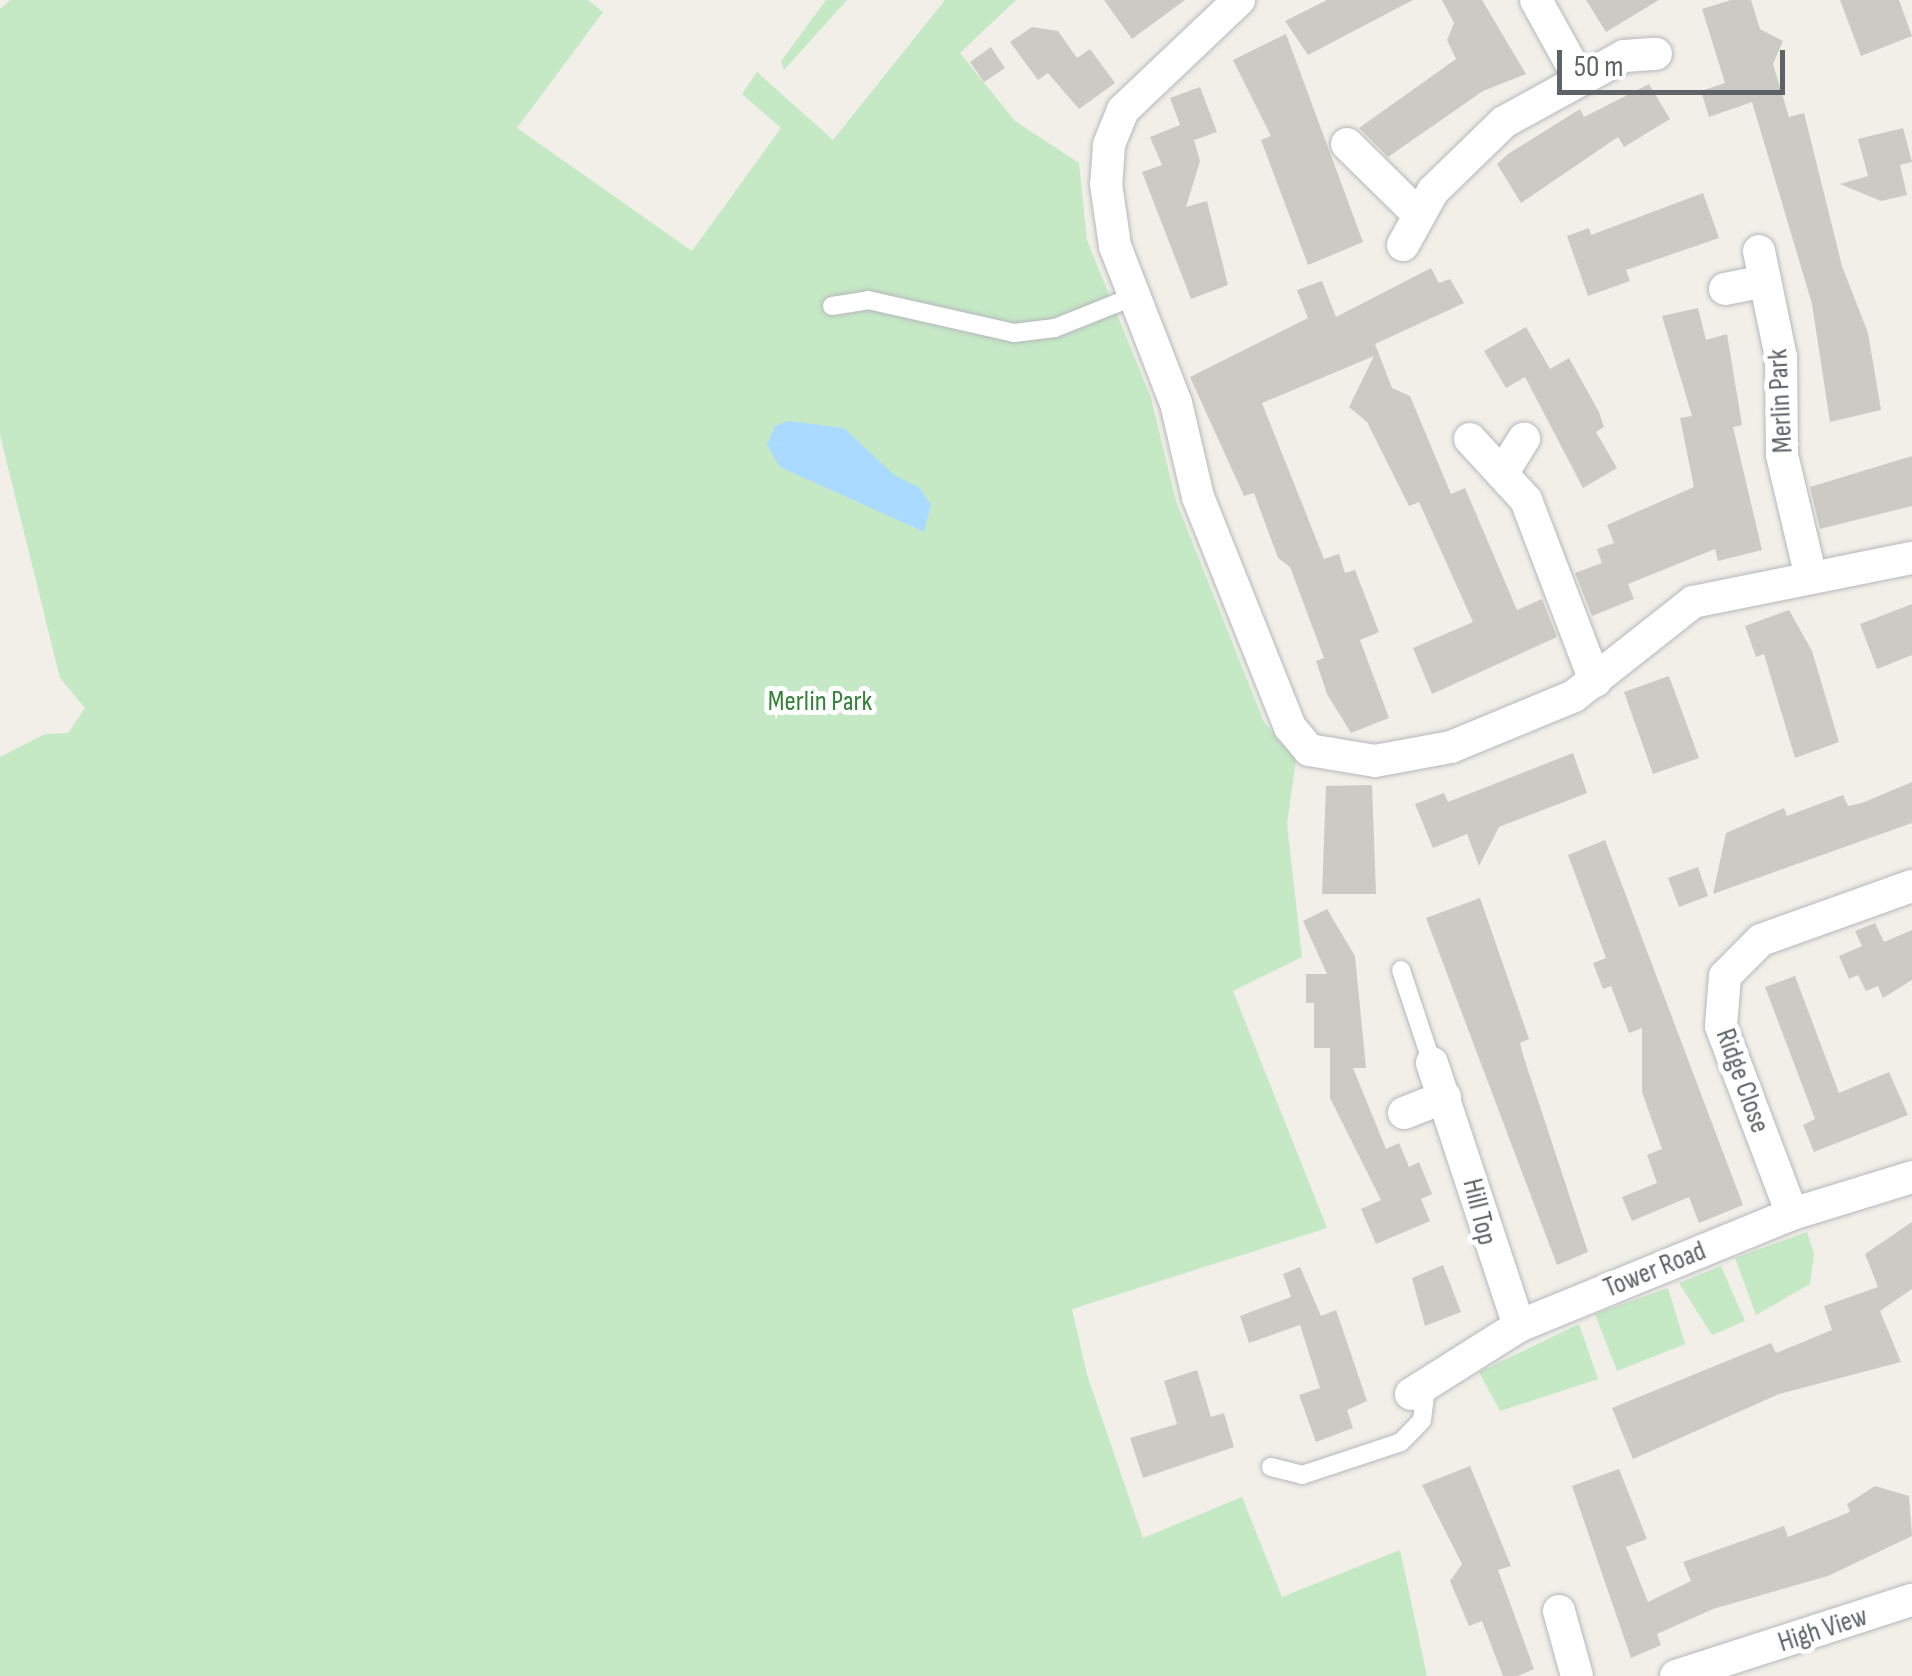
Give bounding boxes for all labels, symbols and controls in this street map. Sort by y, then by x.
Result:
scale bar [1562,30,1790,92]
text: 50 m [1574,49,1623,85]
street label: Merlin Park [1761,348,1801,454]
park label: Merlin Park [768,685,872,719]
street label: Ridge Close [1708,1024,1776,1138]
street label: Hill Top [1455,1175,1503,1249]
street label: Tower Road [1599,1234,1711,1306]
street label: High View [1774,1600,1872,1660]

